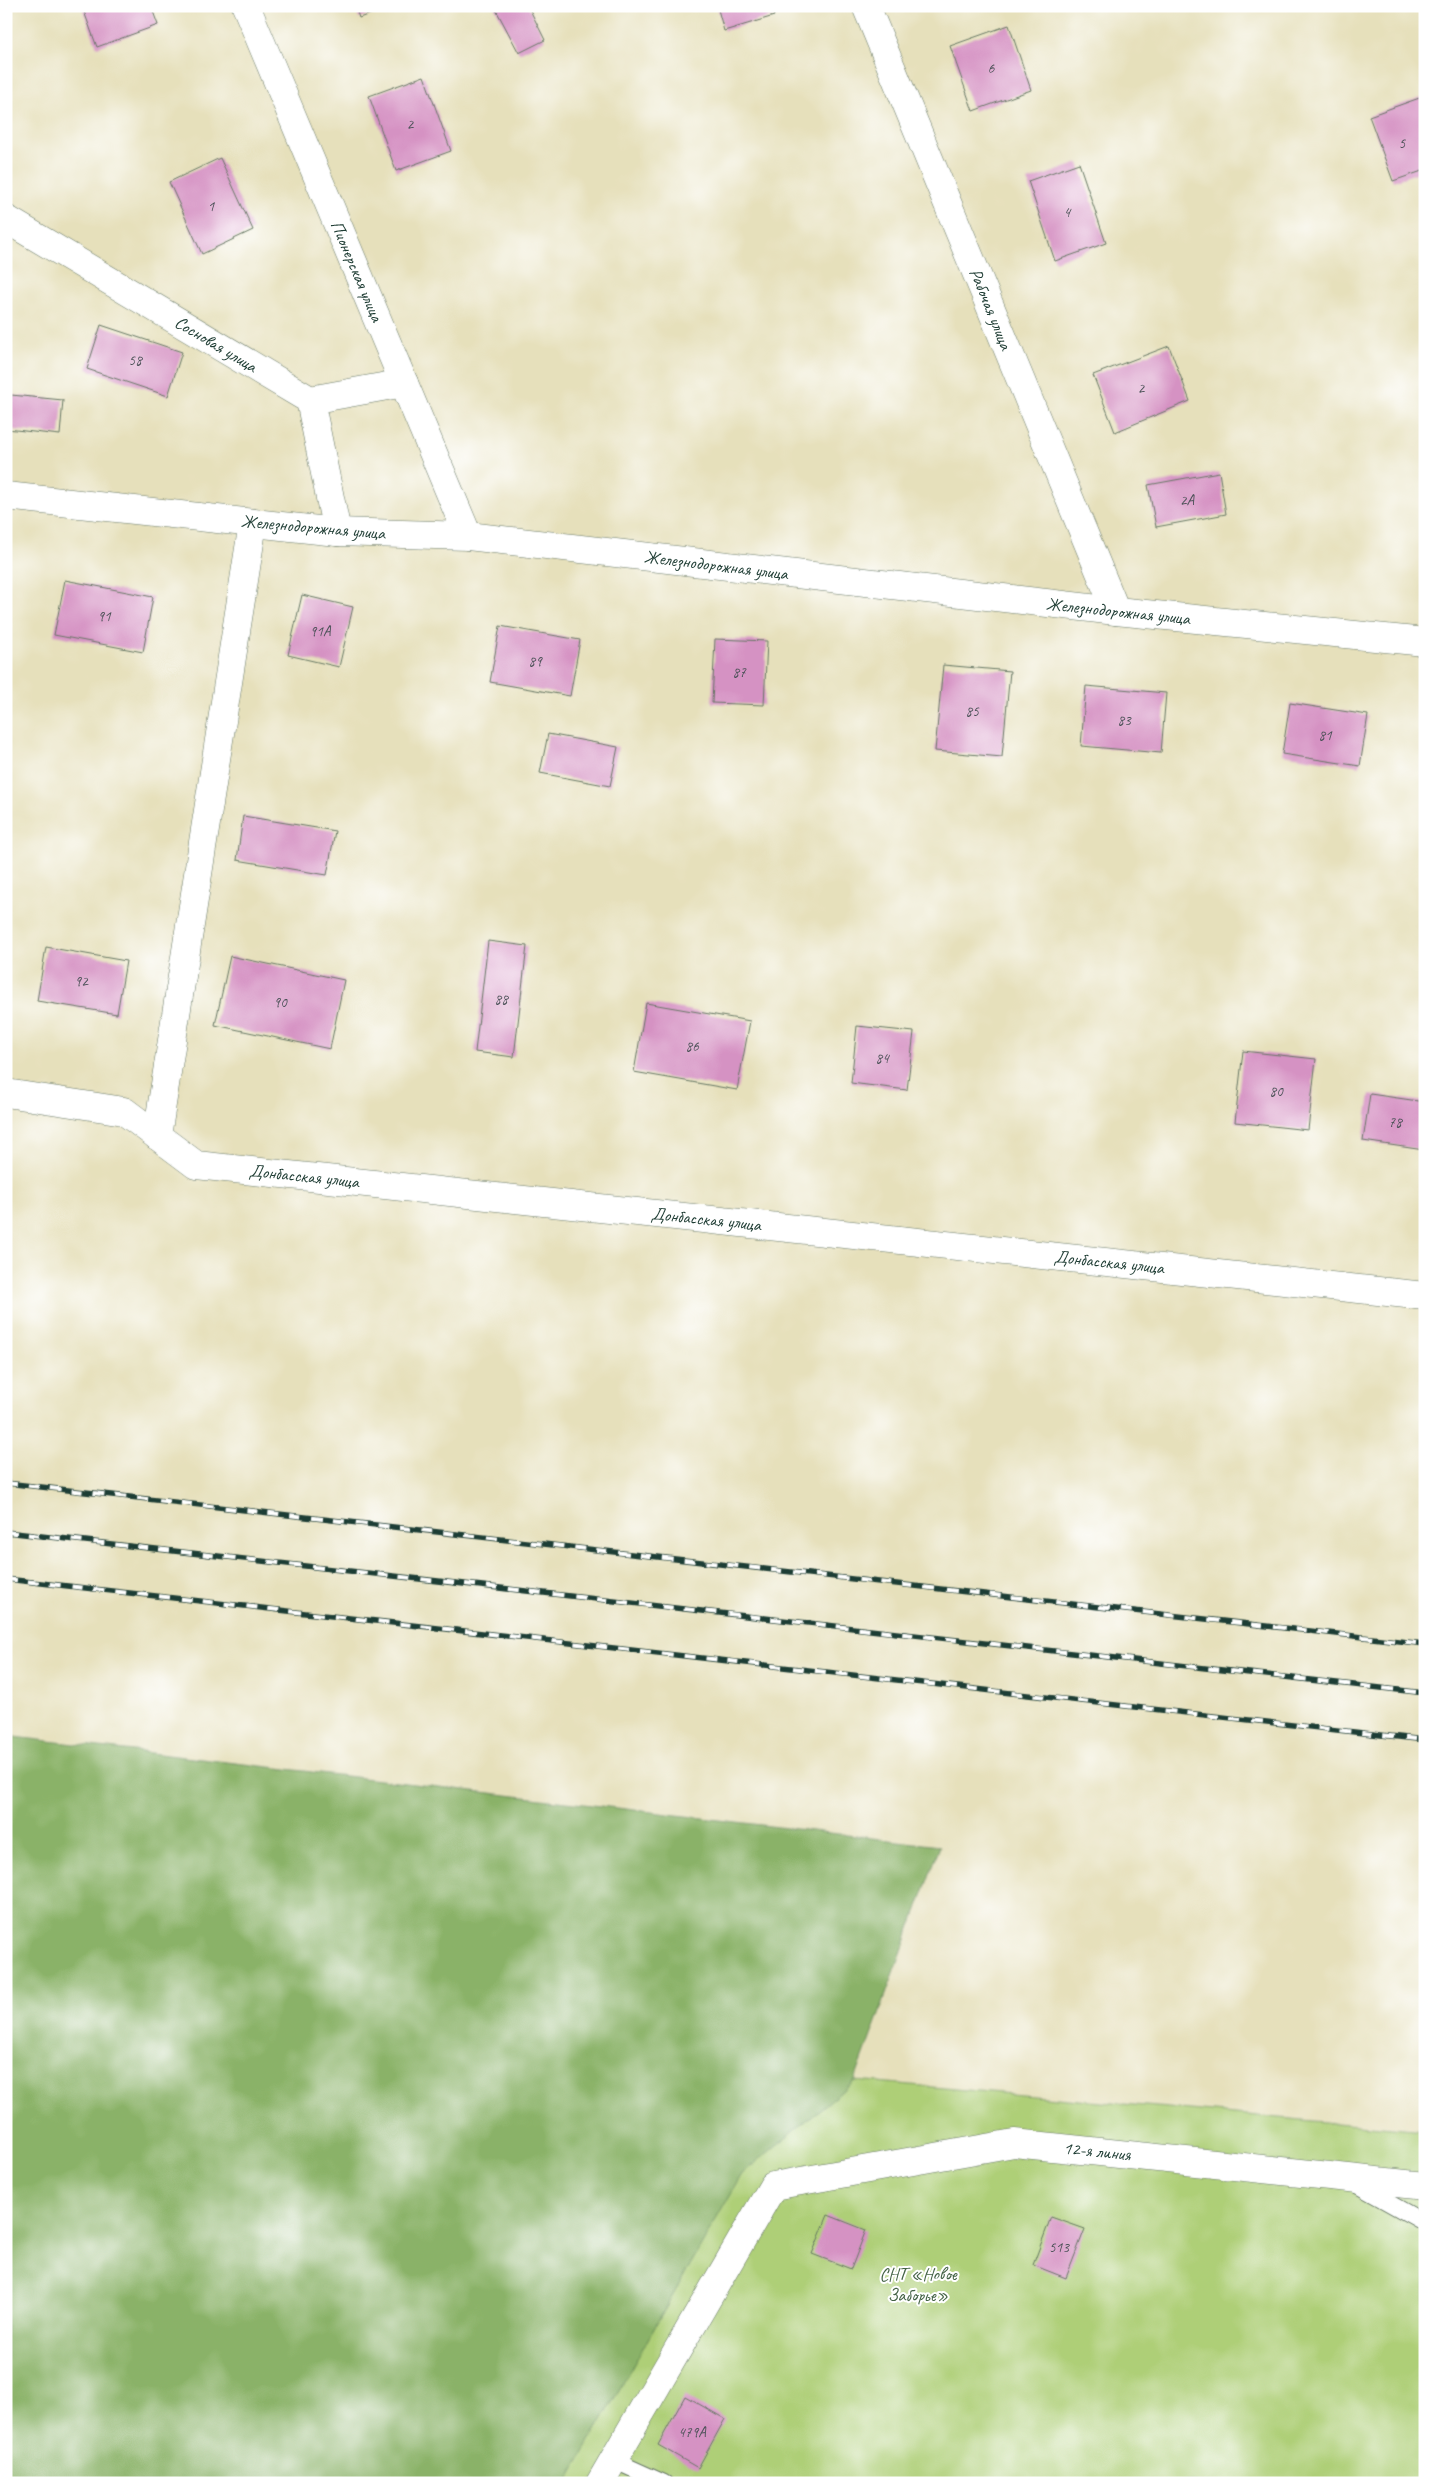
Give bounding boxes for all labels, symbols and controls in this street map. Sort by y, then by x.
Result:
house number: 6 [988,59,996,78]
house number: 2 [407,115,415,134]
house number: 5 [1399,134,1407,153]
house number: 1 [208,197,216,216]
house number: 4 [1064,203,1072,222]
street label: Пионерская улица [326,217,389,327]
street label: Рабочая улица [965,265,1018,354]
street label: Сосновая улица [171,311,262,378]
house number: 58 [128,351,143,370]
house number: 2 [1138,379,1146,398]
house number: 2А [1180,491,1196,510]
street label: Железнодорожная улица [240,510,387,545]
street label: Железнодорожная улица [643,545,790,586]
street label: Железнодорожная улица [1045,592,1192,631]
house number: 91 [97,607,112,626]
house number: 91А [309,622,332,641]
house number: 89 [528,652,543,671]
house number: 87 [732,663,747,682]
house number: 85 [965,702,980,721]
house number: 83 [1117,711,1132,730]
house number: 81 [1318,726,1333,745]
house number: 92 [74,972,89,991]
house number: 88 [494,990,509,1009]
house number: 90 [273,993,288,1012]
house number: 86 [685,1037,700,1056]
house number: 84 [875,1049,890,1068]
house number: 80 [1269,1082,1284,1101]
house number: 78 [1388,1113,1403,1132]
street label: Донбасская улица [248,1159,361,1193]
street label: Донбасская улица [650,1202,763,1236]
street label: Донбасская улица [1053,1245,1166,1279]
street label: 12-я линия [1062,2137,1133,2166]
house number: 513 [1049,2238,1070,2257]
park label: СНТ «Новое Заборье» [879,2263,958,2306]
house number: 479А [678,2423,707,2442]

